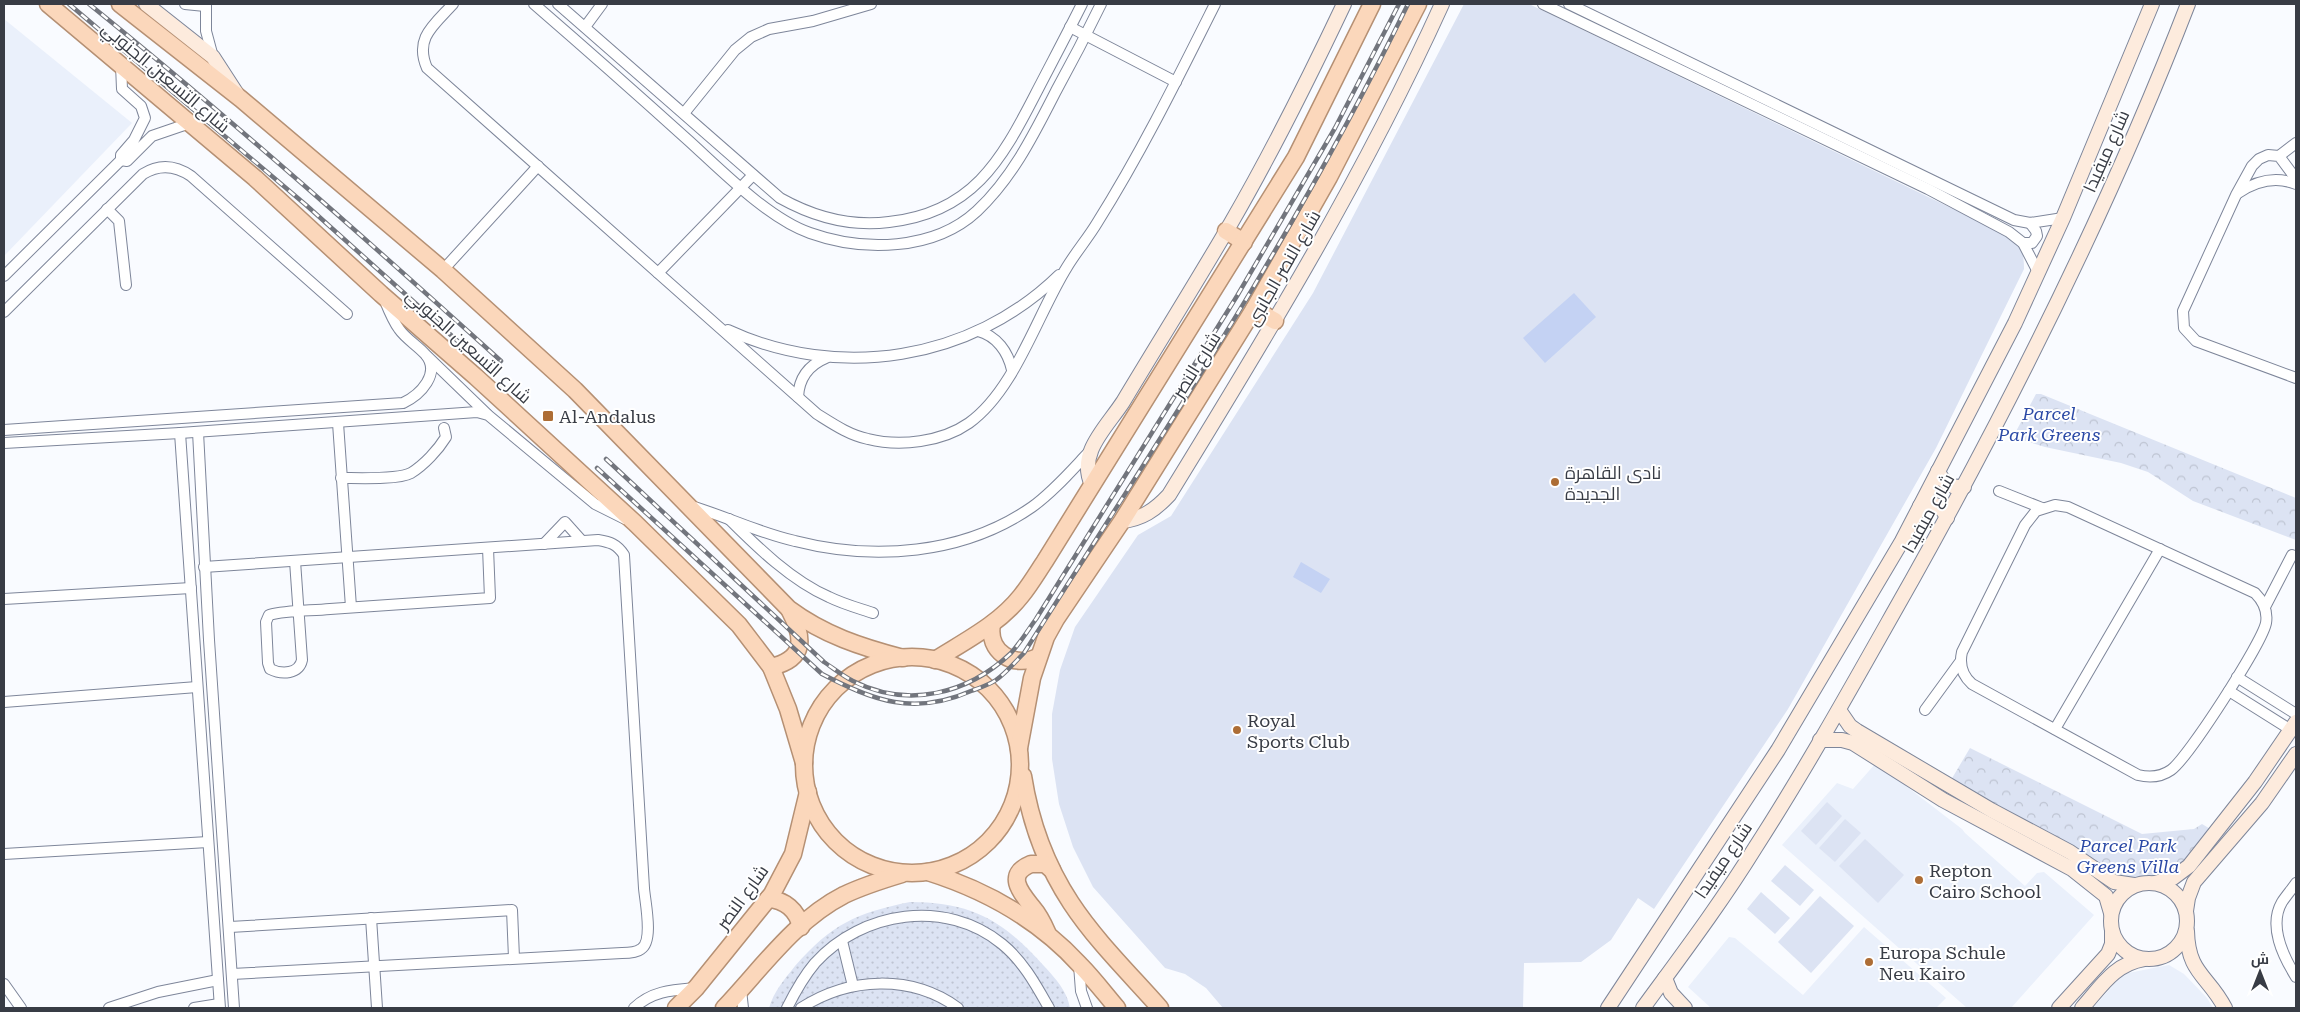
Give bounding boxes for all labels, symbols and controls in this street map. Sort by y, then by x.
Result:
street label: شارع التسعين الجنوبي [95,17,234,140]
street label: شارع ميفيدا [2079,107,2135,196]
street label: شارع النصر الجانبى [1241,206,1326,331]
street label: شارع التسعين الجنوبي [400,284,536,411]
street label: شارع النصر [1167,328,1226,404]
park label: Parcel Park Greens [1997,403,2100,445]
place label: Al-Andalus [559,406,655,427]
marker: Al-Andalus [541,409,555,423]
place label: نادى القاهرة الجديدة [1565,462,1661,504]
street label: شارع ميفيدا [1898,470,1960,557]
marker: نادى القاهرة الجديدة [1549,476,1561,488]
place label: Royal Sports Club [1247,710,1350,752]
marker: Royal Sports Club [1231,724,1243,736]
street label: شارع ميفيدا [1690,818,1758,903]
park label: Parcel Park Greens Villa [2077,835,2179,877]
place label: Repton Cairo School [1929,860,2042,902]
street label: شارع النصر [711,861,774,935]
marker: Repton Cairo School [1913,874,1925,886]
place label: Europa Schule Neu Kairo [1879,942,2006,984]
north arrow [2235,947,2285,997]
text: ش [2251,951,2269,968]
marker: Europa Schule Neu Kairo [1863,956,1875,968]

